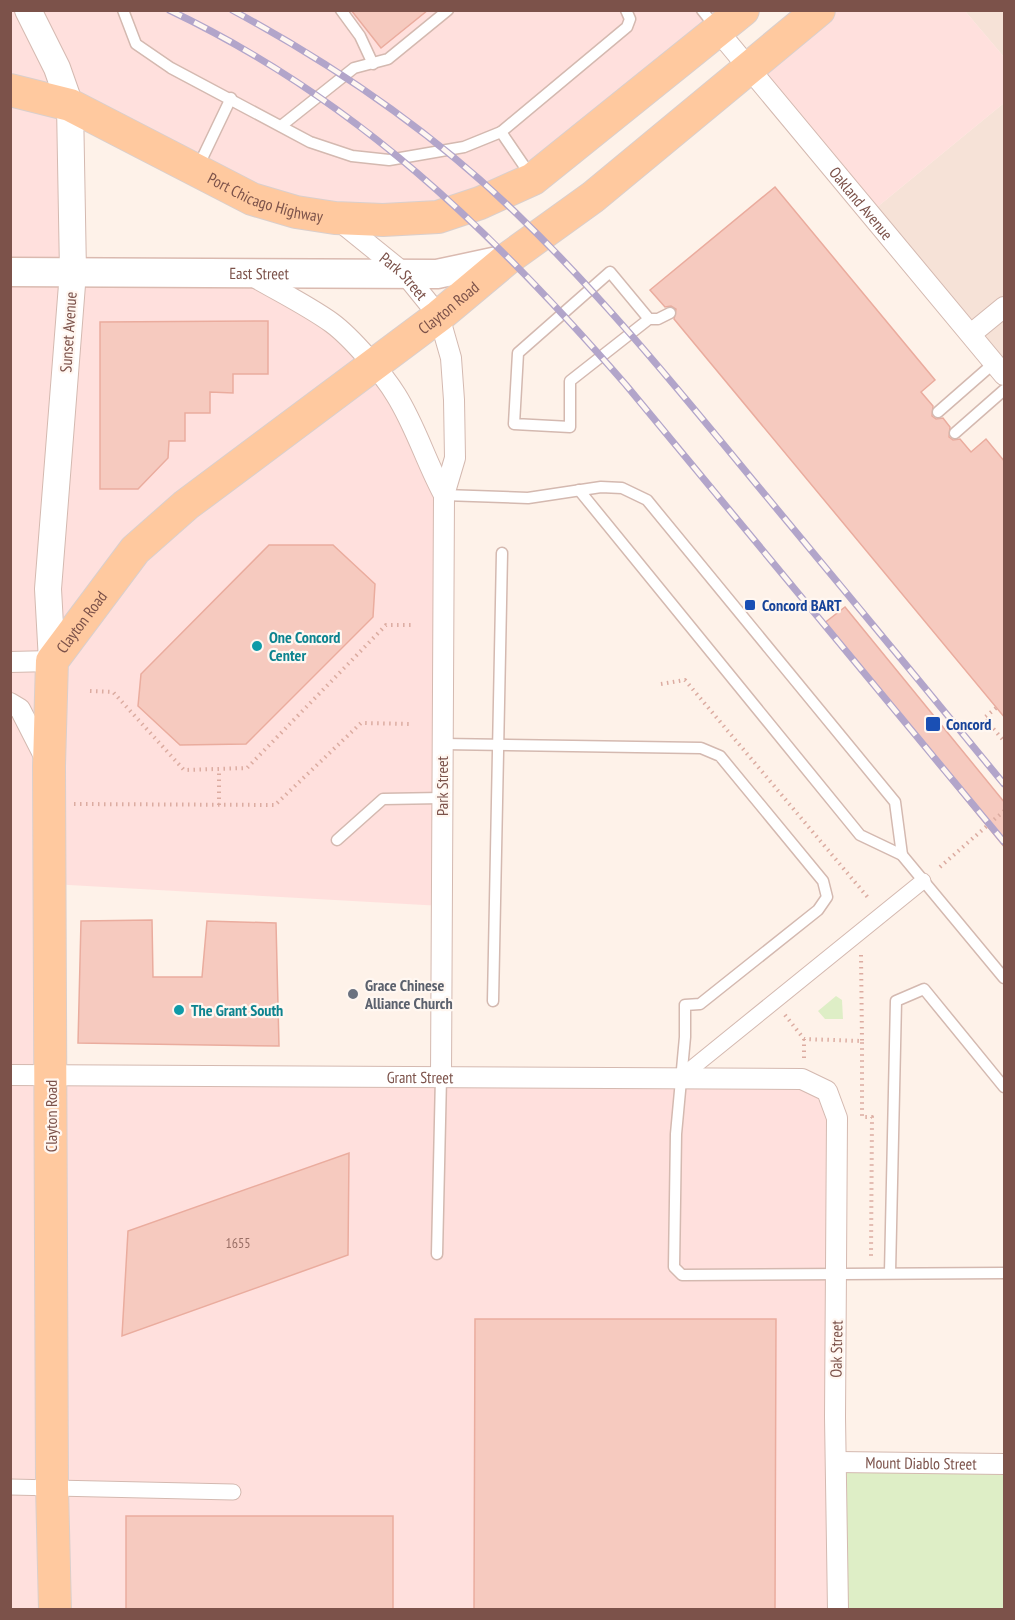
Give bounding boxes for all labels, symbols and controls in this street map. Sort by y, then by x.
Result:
street label: Oakland Avenue [825,163,897,244]
street label: Port Chicago Highway [204,168,324,226]
street label: Park Street [376,248,432,304]
street label: East Street [229,263,289,283]
street label: Clayton Road [414,277,483,338]
street label: Sunset Avenue [55,291,81,373]
street label: Clayton Road [52,587,111,657]
place label: Concord BART [762,595,842,615]
marker: Concord BART [743,598,757,612]
place label: One Concord Center [269,627,340,665]
marker: One Concord Center [250,639,264,653]
place label: Concord [946,714,991,734]
marker: Concord [924,715,942,733]
street label: Park Street [432,755,452,816]
place label: Grace Chinese Alliance Church [364,975,453,1013]
marker: Grace Chinese Alliance Church [346,987,360,1001]
place label: The Grant South [191,1000,283,1020]
marker: The Grant South [172,1003,186,1017]
street label: Grant Street [387,1067,454,1087]
street label: Clayton Road [41,1080,61,1152]
house number: 1655 [225,1234,251,1252]
street label: Oak Street [825,1319,847,1378]
street label: Mount Diablo Street [865,1452,977,1474]

